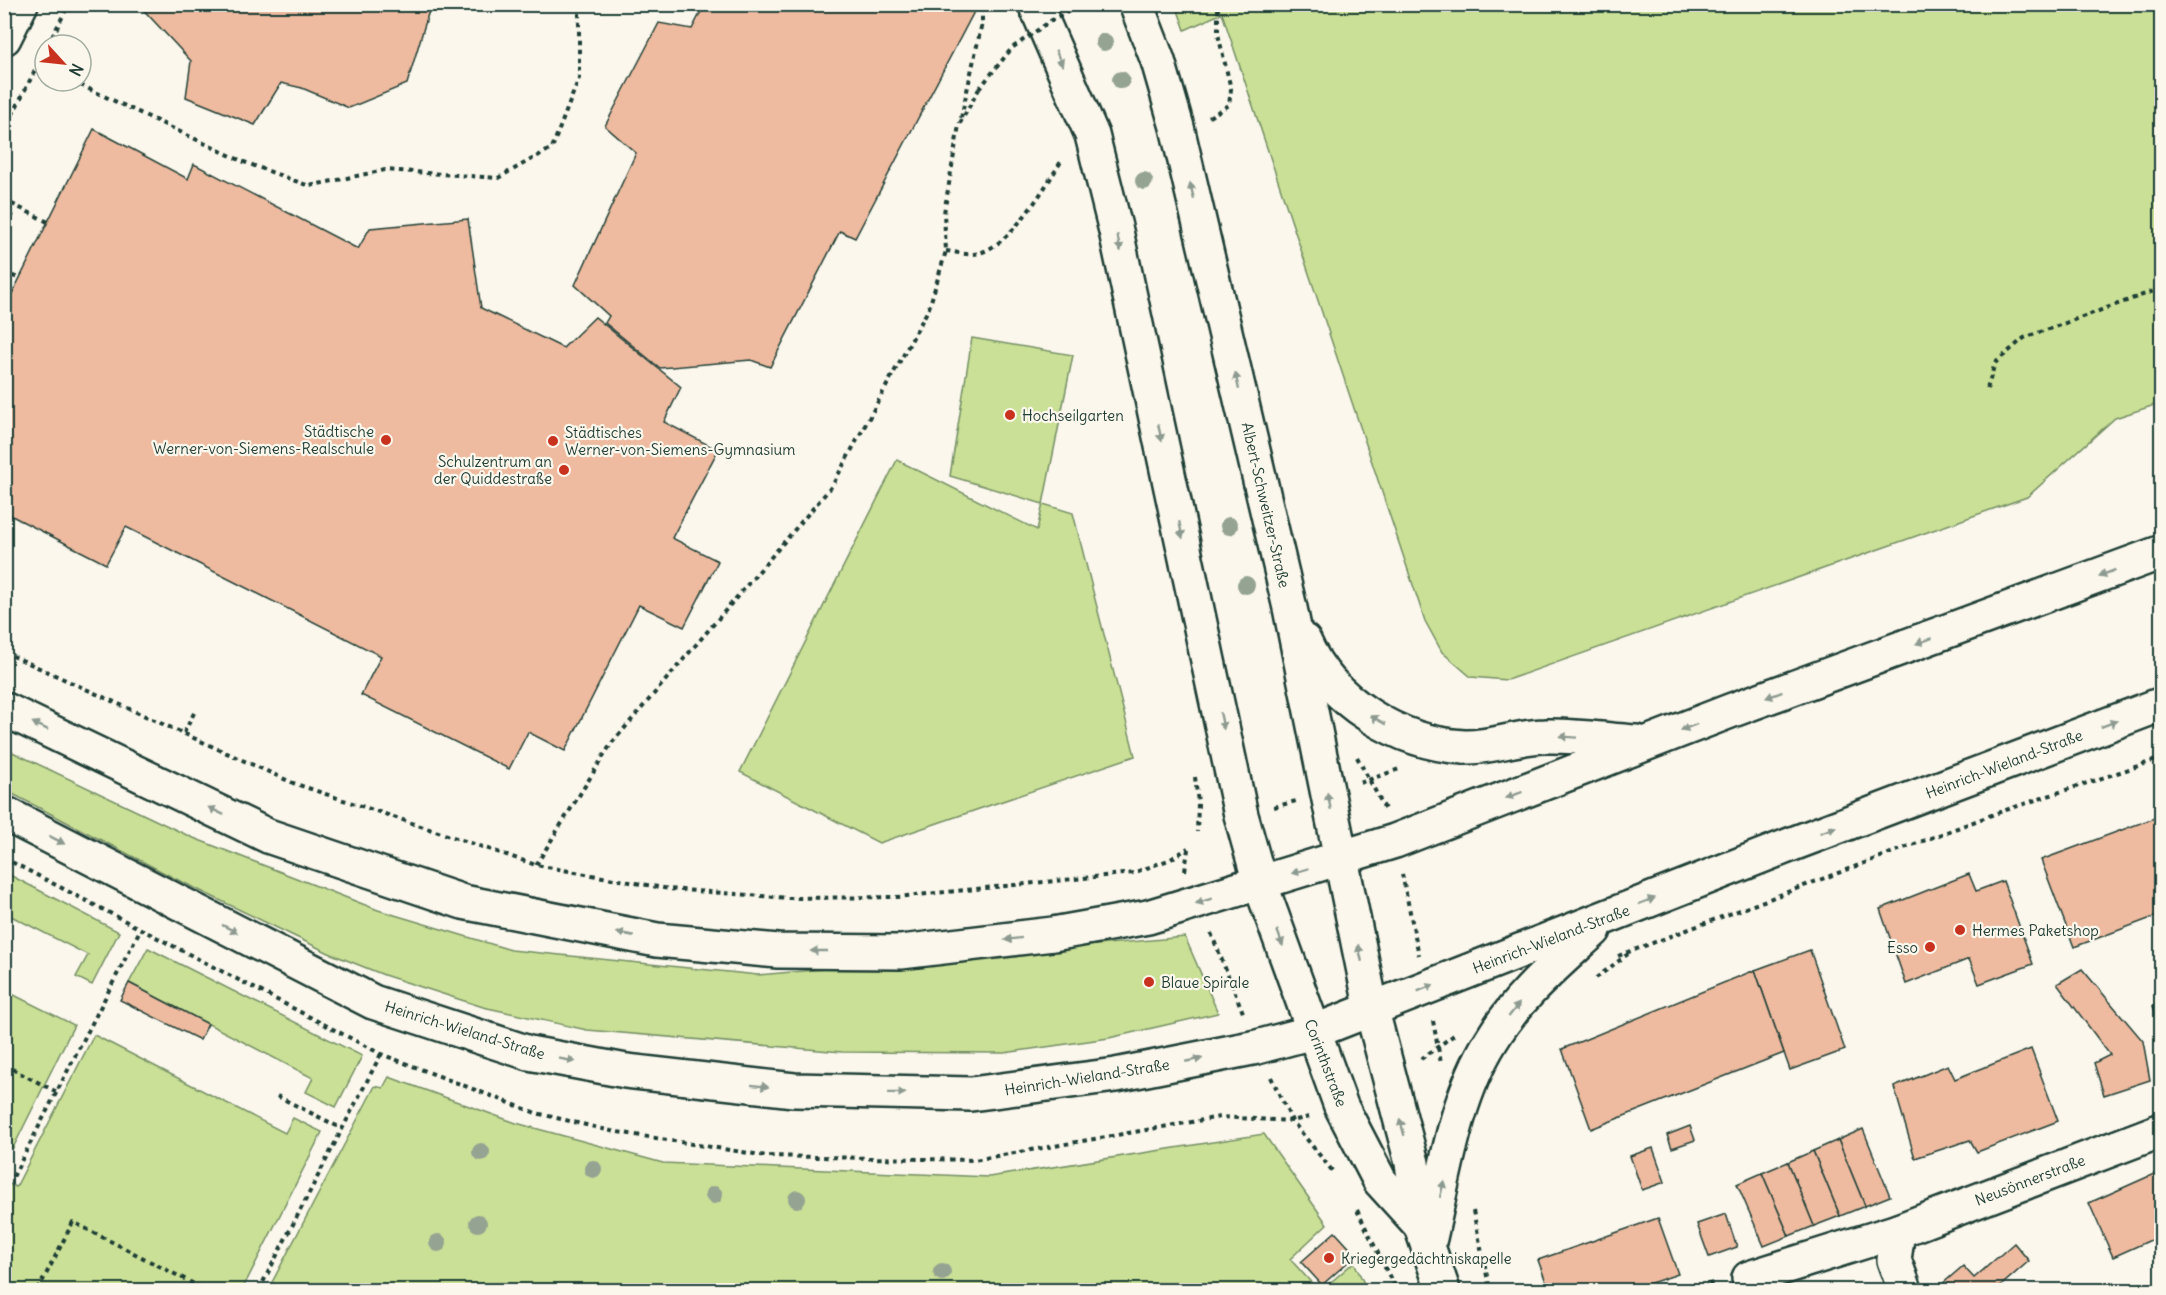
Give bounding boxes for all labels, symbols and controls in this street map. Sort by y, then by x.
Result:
north arrow [33,33,93,93]
one-way arrow [1055,49,1064,67]
text: N [65,60,88,79]
one-way arrow [1187,182,1197,200]
one-way arrow [1114,234,1124,252]
one-way arrow [1232,371,1241,390]
place label: Hochseilgarten [1022,406,1124,425]
marker: Hochseilgarten [1003,408,1017,422]
street label: Albert-Schweitzer-Straße [1238,420,1294,590]
place label: Städtische Werner-von-Siemens-Realschule [153,422,374,458]
place label: Städtisches Werner-von-Siemens-Gymnasium [565,423,795,459]
one-way arrow [1156,424,1165,443]
marker: Städtische Werner-von-Siemens-Realschule [379,433,393,447]
marker: Städtisches Werner-von-Siemens-Gymnasium [546,434,560,448]
place label: Schulzentrum an der Quiddestraße [434,452,552,488]
marker: Schulzentrum an der Quiddestraße [557,463,571,477]
one-way arrow [1177,521,1186,540]
one-way arrow [2098,569,2116,578]
one-way arrow [1915,636,1933,646]
one-way arrow [1765,691,1783,700]
one-way arrow [1218,712,1227,731]
one-way arrow [1369,715,1386,725]
one-way arrow [2100,719,2118,728]
one-way arrow [31,722,48,731]
one-way arrow [1679,722,1697,732]
street label: Heinrich-Wieland-Straße [1923,725,2085,803]
one-way arrow [1558,733,1577,742]
one-way arrow [1505,790,1523,800]
one-way arrow [1323,792,1333,810]
one-way arrow [207,806,224,815]
one-way arrow [1819,825,1837,835]
one-way arrow [48,835,65,845]
one-way arrow [1291,867,1309,876]
one-way arrow [1638,896,1656,906]
one-way arrow [1195,897,1213,906]
street label: Heinrich-Wieland-Straße [1470,900,1632,978]
place label: Hermes Paketshop [1972,921,2099,940]
marker: Hermes Paketshop [1953,923,1967,937]
one-way arrow [222,924,239,933]
one-way arrow [615,929,634,938]
one-way arrow [1275,930,1285,948]
one-way arrow [1004,934,1023,944]
place label: Esso [1887,938,1918,957]
marker: Esso [1923,940,1937,954]
one-way arrow [1355,944,1364,963]
one-way arrow [809,947,828,956]
place label: Blaue Spirale [1161,973,1249,992]
marker: Blaue Spirale [1142,975,1156,989]
one-way arrow [1417,983,1435,992]
street label: Heinrich-Wieland-Straße [383,997,547,1063]
one-way arrow [1508,1003,1520,1018]
street label: Corinthstraße [1301,1016,1351,1110]
street label: Heinrich-Wieland-Straße [1003,1055,1171,1099]
one-way arrow [1185,1055,1204,1064]
one-way arrow [557,1056,576,1065]
one-way arrow [750,1081,769,1091]
one-way arrow [888,1089,907,1098]
one-way arrow [1397,1118,1407,1136]
street label: Neusönnerstraße [1972,1150,2088,1210]
one-way arrow [1437,1180,1447,1198]
place label: Kriegergedächtniskapelle [1341,1249,1512,1268]
marker: Kriegergedächtniskapelle [1322,1251,1336,1265]

